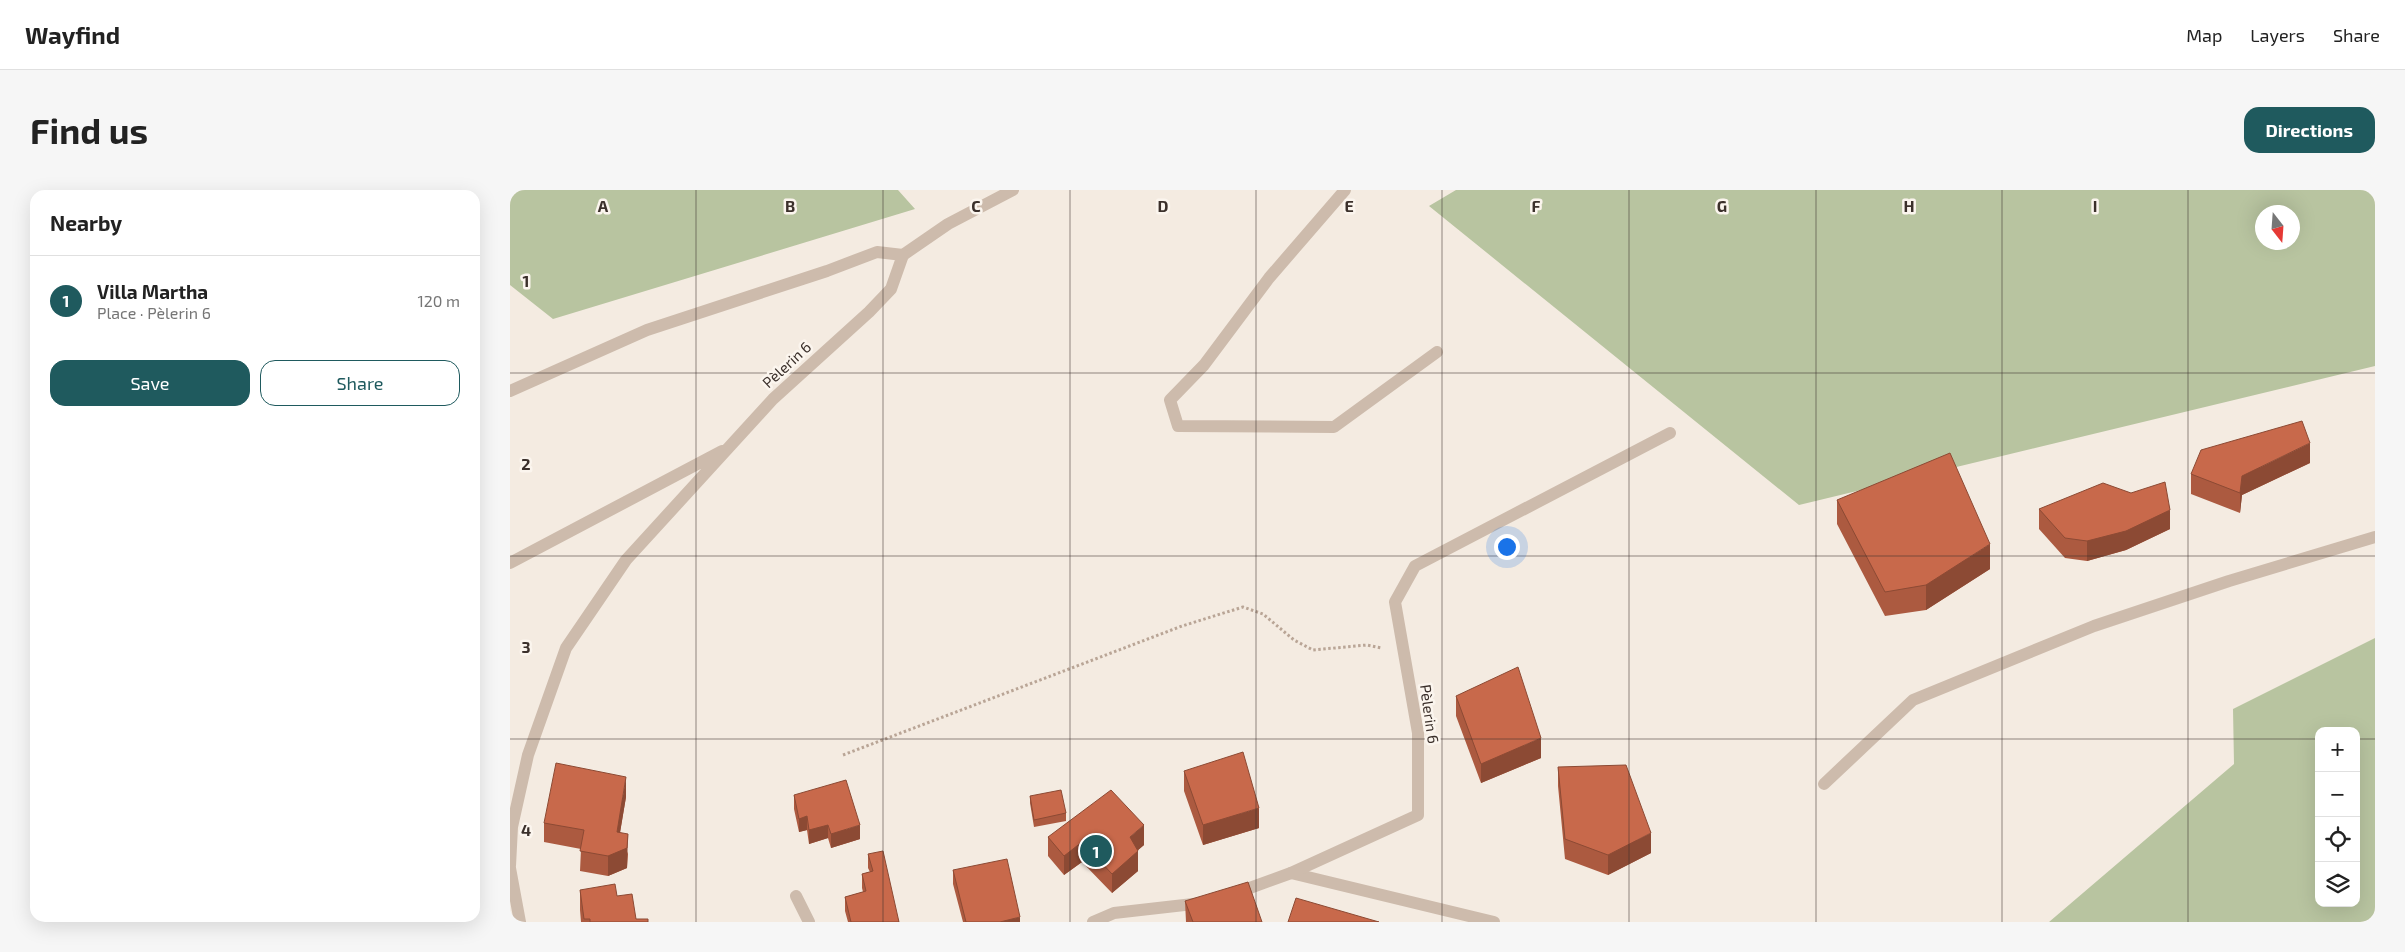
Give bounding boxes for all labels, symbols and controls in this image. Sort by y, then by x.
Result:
text: Wayfind [25,20,120,49]
text: Map [2186,24,2222,46]
text: Layers [2250,24,2305,46]
text: Share [2333,24,2380,46]
button: Directions [2244,107,2375,153]
text: Find us [30,109,148,151]
text: A [598,196,609,215]
text: B [785,196,795,215]
text: C [971,196,981,215]
text: D [1158,196,1169,215]
text: E [1344,196,1354,215]
text: F [1532,196,1541,215]
text: G [1717,196,1727,215]
text: H [1903,196,1915,215]
text: I [2093,196,2097,215]
north arrow [2255,205,2300,250]
text: Nearby [50,210,122,235]
text: 1 [523,271,529,290]
text: Villa Martha [97,280,208,303]
text: 1 [63,291,69,310]
text: 120 m [417,291,460,310]
text: Place · Pèlerin 6 [97,303,211,322]
street label: Pèlerin 6 [758,337,814,391]
button: Save [50,360,250,406]
button: Share [260,360,460,406]
text: 2 [521,454,531,473]
your location [1494,534,1520,560]
text: 3 [521,637,531,656]
street label: Pèlerin 6 [1417,683,1443,745]
map controls [2315,727,2360,907]
button: + [2315,727,2360,772]
button: − [2315,772,2360,817]
button: locate [2315,817,2360,862]
text: 4 [521,820,531,839]
pin: 1 [1080,832,1112,870]
button: layers [2315,862,2360,907]

